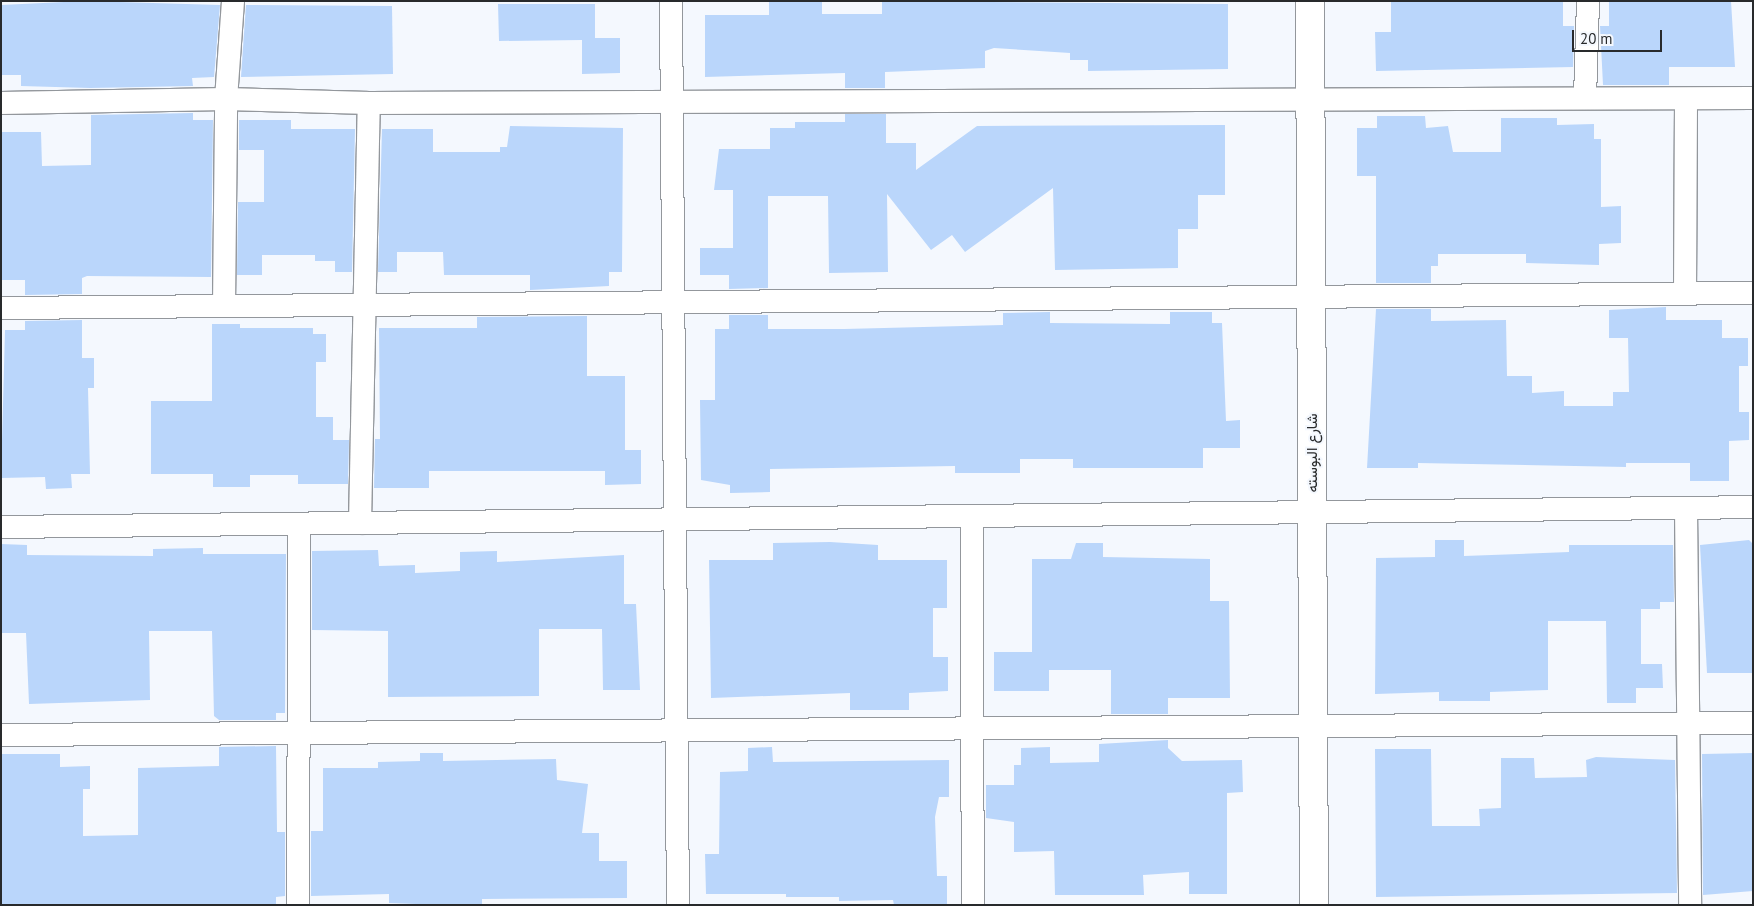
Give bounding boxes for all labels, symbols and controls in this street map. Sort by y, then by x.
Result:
scale bar [1574,20,1664,52]
text: 20 m [1580,29,1613,48]
street label: شارع البوسته [1303,413,1321,493]

